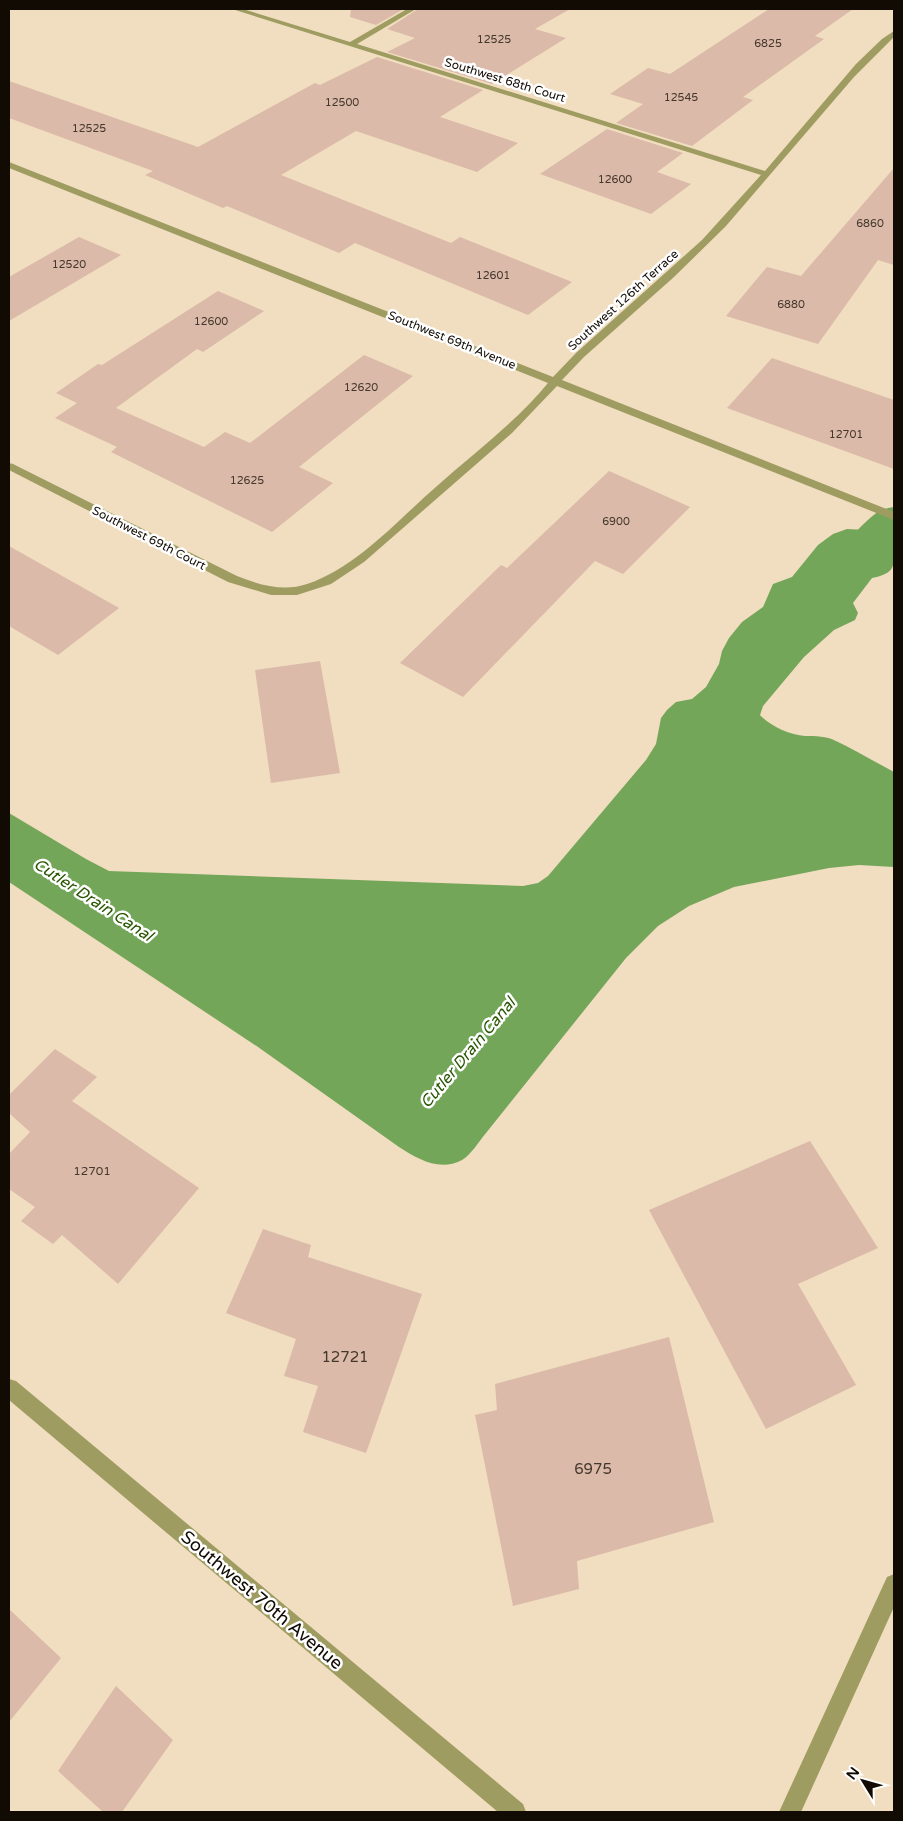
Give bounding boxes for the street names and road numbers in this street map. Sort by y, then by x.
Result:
street label: Southwest 68th Court [443,55,567,105]
street label: Southwest 126th Terrace [565,247,681,353]
street label: Southwest 69th Avenue [386,308,518,372]
street label: Southwest 69th Court [90,503,208,573]
street label: Southwest 70th Avenue [177,1526,347,1674]

